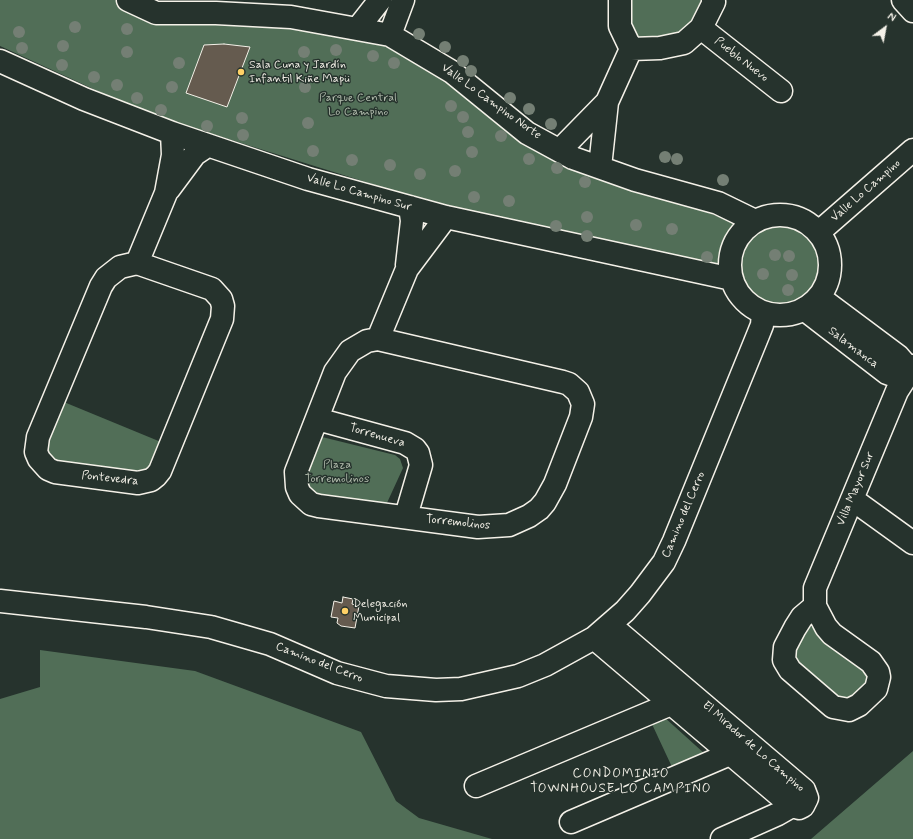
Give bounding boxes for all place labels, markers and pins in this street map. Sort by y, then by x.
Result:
place label: Sala Cuna y Jardín Infantil Kiñe Mapü [249,58,350,86]
marker: Sala Cuna y Jardín Infantil Kiñe Mapü [236,67,246,77]
place label: Delegación Municipal [353,597,407,625]
marker: Delegación Municipal [340,606,350,616]

